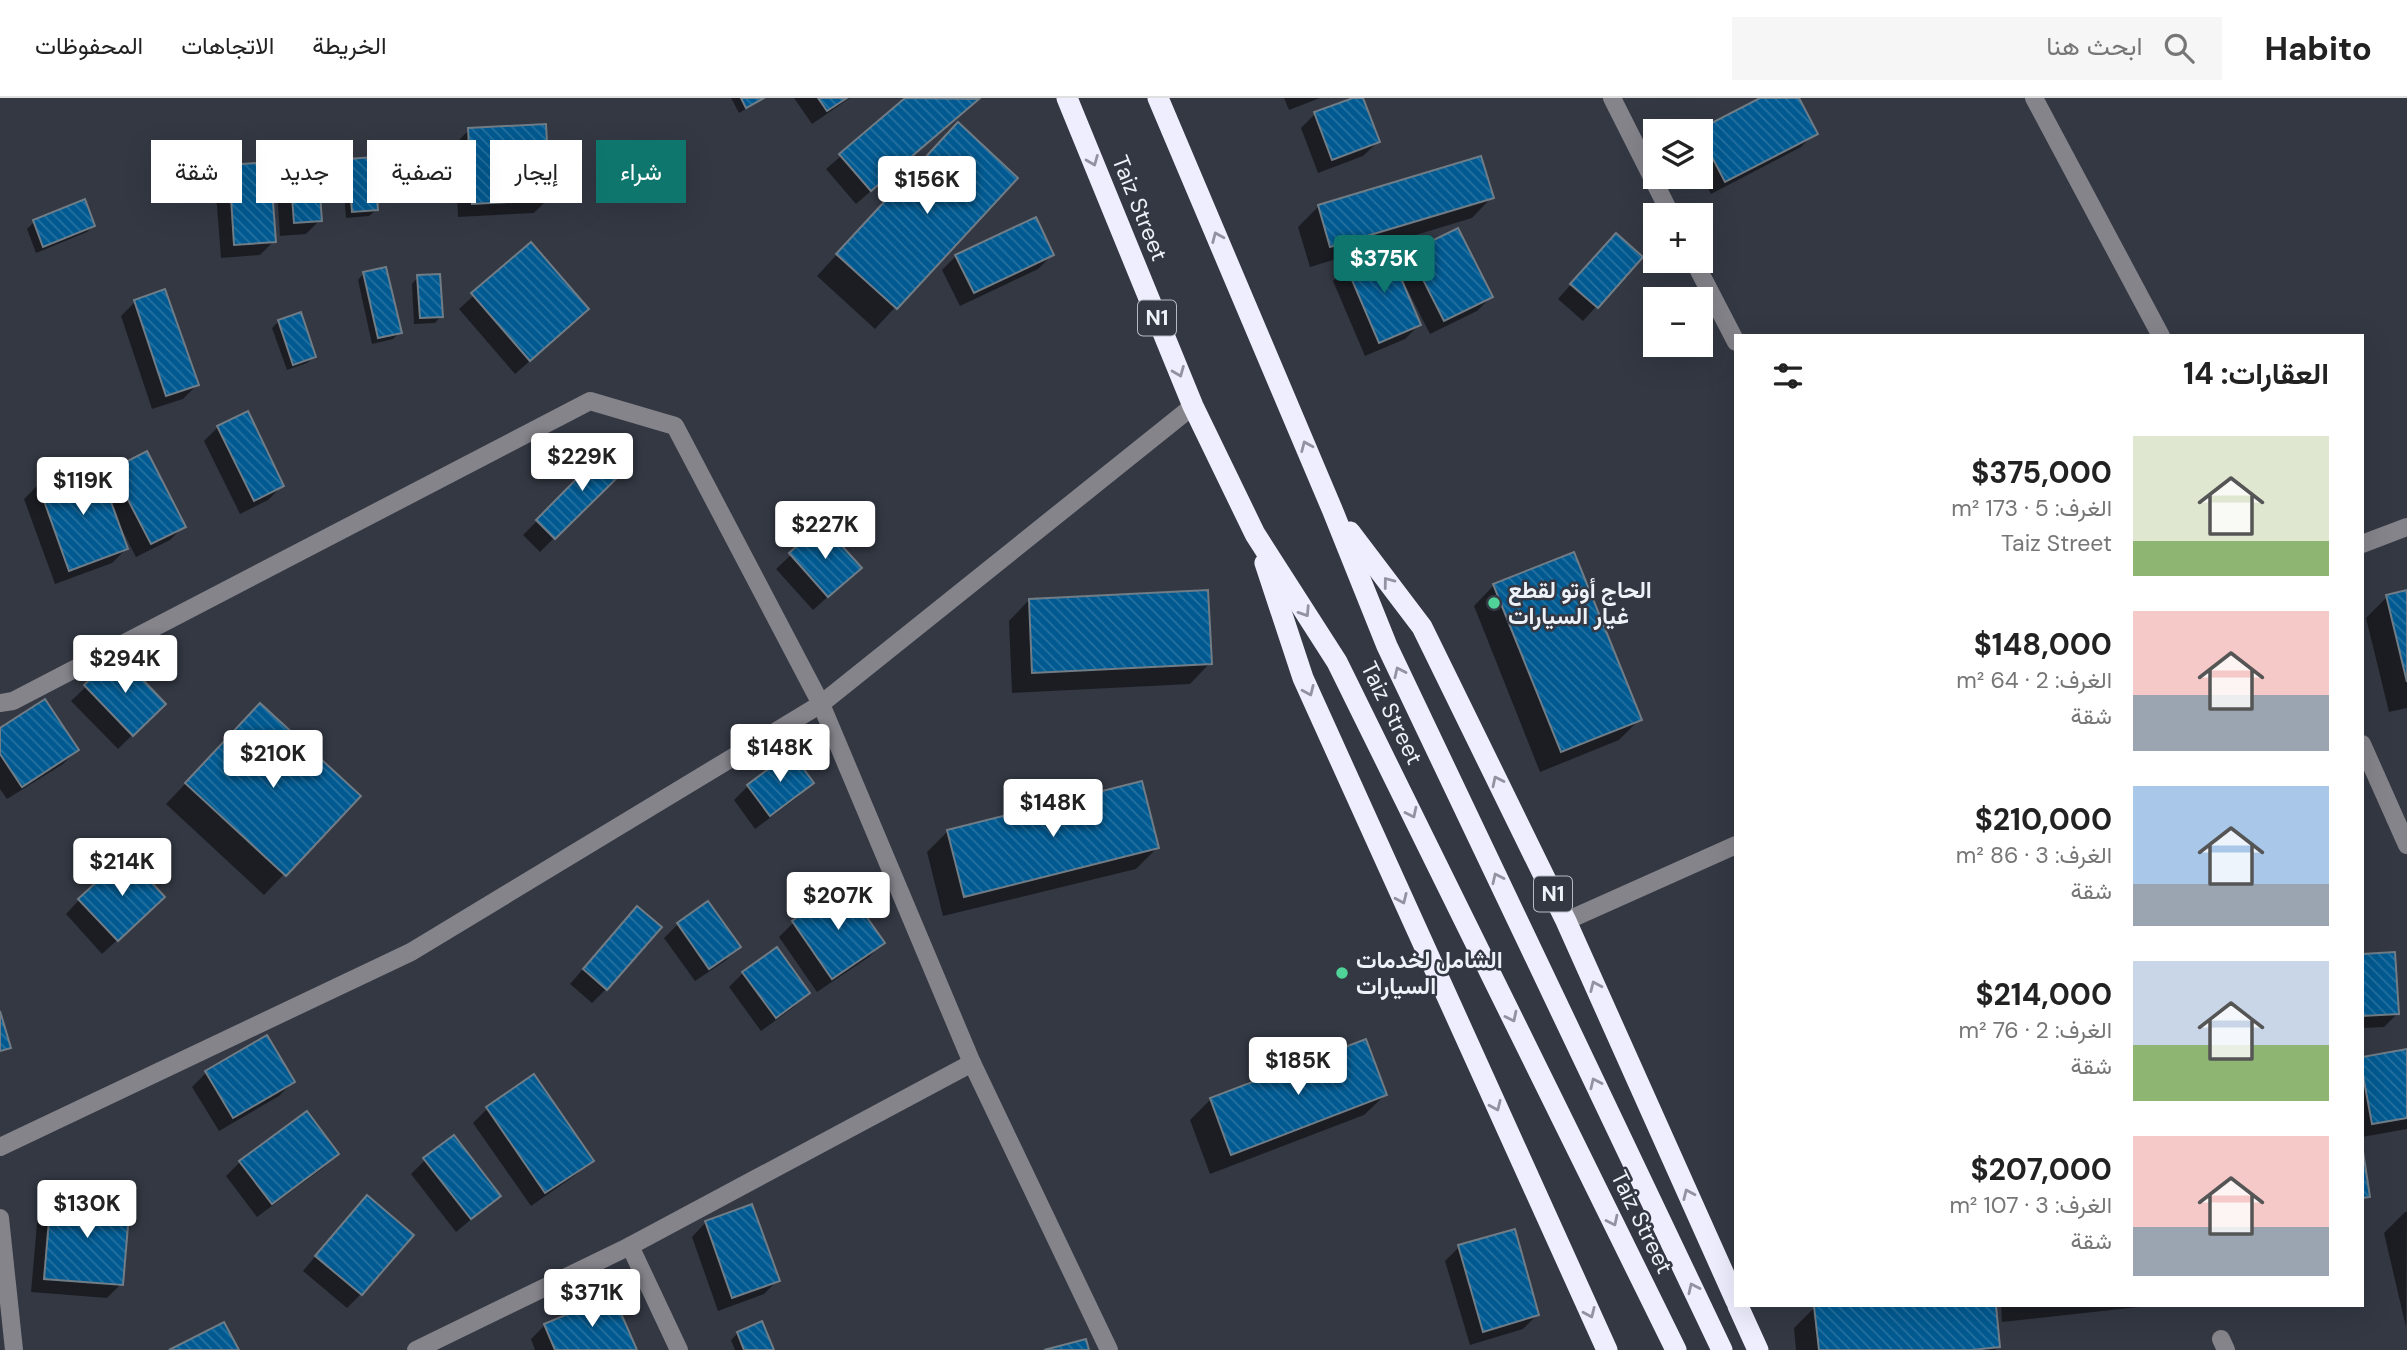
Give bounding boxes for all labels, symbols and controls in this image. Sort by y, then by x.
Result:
search box [1732,17,2222,80]
text: Habito [2264,27,2372,70]
text: ابحث هنا [2046,29,2142,63]
icon: search [2160,29,2198,67]
text: المحفوظات [35,30,143,61]
text: الاتجاهات [181,30,274,61]
text: الخريطة [312,30,387,61]
map controls [1643,119,1713,357]
button: layers [1643,119,1713,189]
chip: شقة [151,140,242,203]
chip: جديد [256,140,353,203]
chip: تصفية [367,140,476,203]
chip: إيجار [490,140,582,203]
chip: شراء [596,140,686,203]
street label: Taiz Street [1105,151,1175,265]
one-way arrow [1084,154,1098,166]
pin: $156K [878,156,976,216]
text: $156K [894,164,960,194]
button: + [1643,203,1713,273]
one-way arrow [1211,231,1225,243]
pin: $375K [1335,236,1433,295]
text: $375K [1350,243,1418,273]
button: − [1643,287,1713,357]
road number: N1 [1138,300,1176,336]
text: العقارات: 14 [2183,354,2329,393]
icon: filters [1769,357,1807,395]
one-way arrow [1170,365,1184,377]
pin: $229K [533,434,631,493]
text: $229K [547,441,617,471]
one-way arrow [1300,441,1314,453]
text: $375,000 [1971,453,2112,492]
pin: $119K [34,458,132,517]
icon: home [2189,464,2273,548]
text: $119K [53,465,113,495]
text: الغرف: 5 · 173 m² [1951,493,2112,523]
pin: $227K [776,502,874,561]
text: $227K [791,509,859,539]
text: Taiz Street [2001,528,2112,558]
place label: الحاج أوتو لقطع غيار السيارات [1508,575,1652,631]
one-way arrow [1383,577,1396,590]
marker: الحاج أوتو لقطع غيار السيارات [1486,595,1502,611]
one-way arrow [1297,604,1310,617]
text: $148,000 [1974,625,2112,664]
pin: $294K [76,636,174,695]
icon: home [2189,639,2273,723]
text: $294K [89,643,161,673]
street label: Taiz Street [1354,657,1430,769]
text: الغرف: 2 · 64 m² [1956,665,2112,695]
one-way arrow [1394,667,1408,679]
one-way arrow [1301,684,1315,697]
text: شقة [2070,701,2112,731]
pin: $148K [731,724,829,784]
pin: $210K [224,730,322,790]
text: $148K [747,732,813,762]
text: $210K [240,738,306,768]
one-way arrow [1492,776,1506,788]
pin: $148K [1004,780,1102,839]
text: $148K [1020,787,1086,817]
text: $210,000 [1975,800,2112,839]
one-way arrow [1403,806,1417,818]
icon: home [2189,814,2273,898]
pin: $214K [73,838,171,898]
text: الغرف: 3 · 86 m² [1956,840,2112,870]
text: $214K [89,846,155,876]
pin: $207K [789,872,887,932]
one-way arrow [1491,872,1505,885]
road number: N1 [1534,876,1572,912]
text: شقة [2070,876,2112,906]
text: $207K [803,880,873,910]
one-way arrow [1394,892,1408,904]
place label: الشامل لخدمات السيارات [1356,945,1503,1001]
marker: الشامل لخدمات السيارات [1334,965,1350,981]
text: $214,000 [1975,975,2112,1014]
one-way arrow [1589,981,1603,993]
icon: home [2189,989,2273,1073]
one-way arrow [1504,1010,1518,1022]
text: الغرف: 2 · 76 m² [1958,1015,2112,1045]
pin: $185K [1249,1038,1347,1097]
text: $185K [1265,1045,1331,1075]
text: شقة [2070,1051,2112,1081]
one-way arrow [1589,1078,1603,1090]
one-way arrow [1488,1099,1502,1111]
text: $207,000 [1970,1150,2112,1189]
icon: home [2189,1164,2273,1248]
street label: Taiz Street [1604,1166,1680,1278]
pin: $130K [38,1180,136,1240]
text: $130K [53,1188,121,1218]
one-way arrow [1682,1188,1696,1201]
text: الغرف: 3 · 107 m² [1949,1190,2112,1220]
one-way arrow [1604,1214,1618,1226]
text: شقة [2070,1226,2112,1256]
pin: $371K [543,1270,641,1329]
text: $371K [560,1277,624,1307]
one-way arrow [1687,1283,1701,1295]
one-way arrow [1582,1306,1596,1318]

